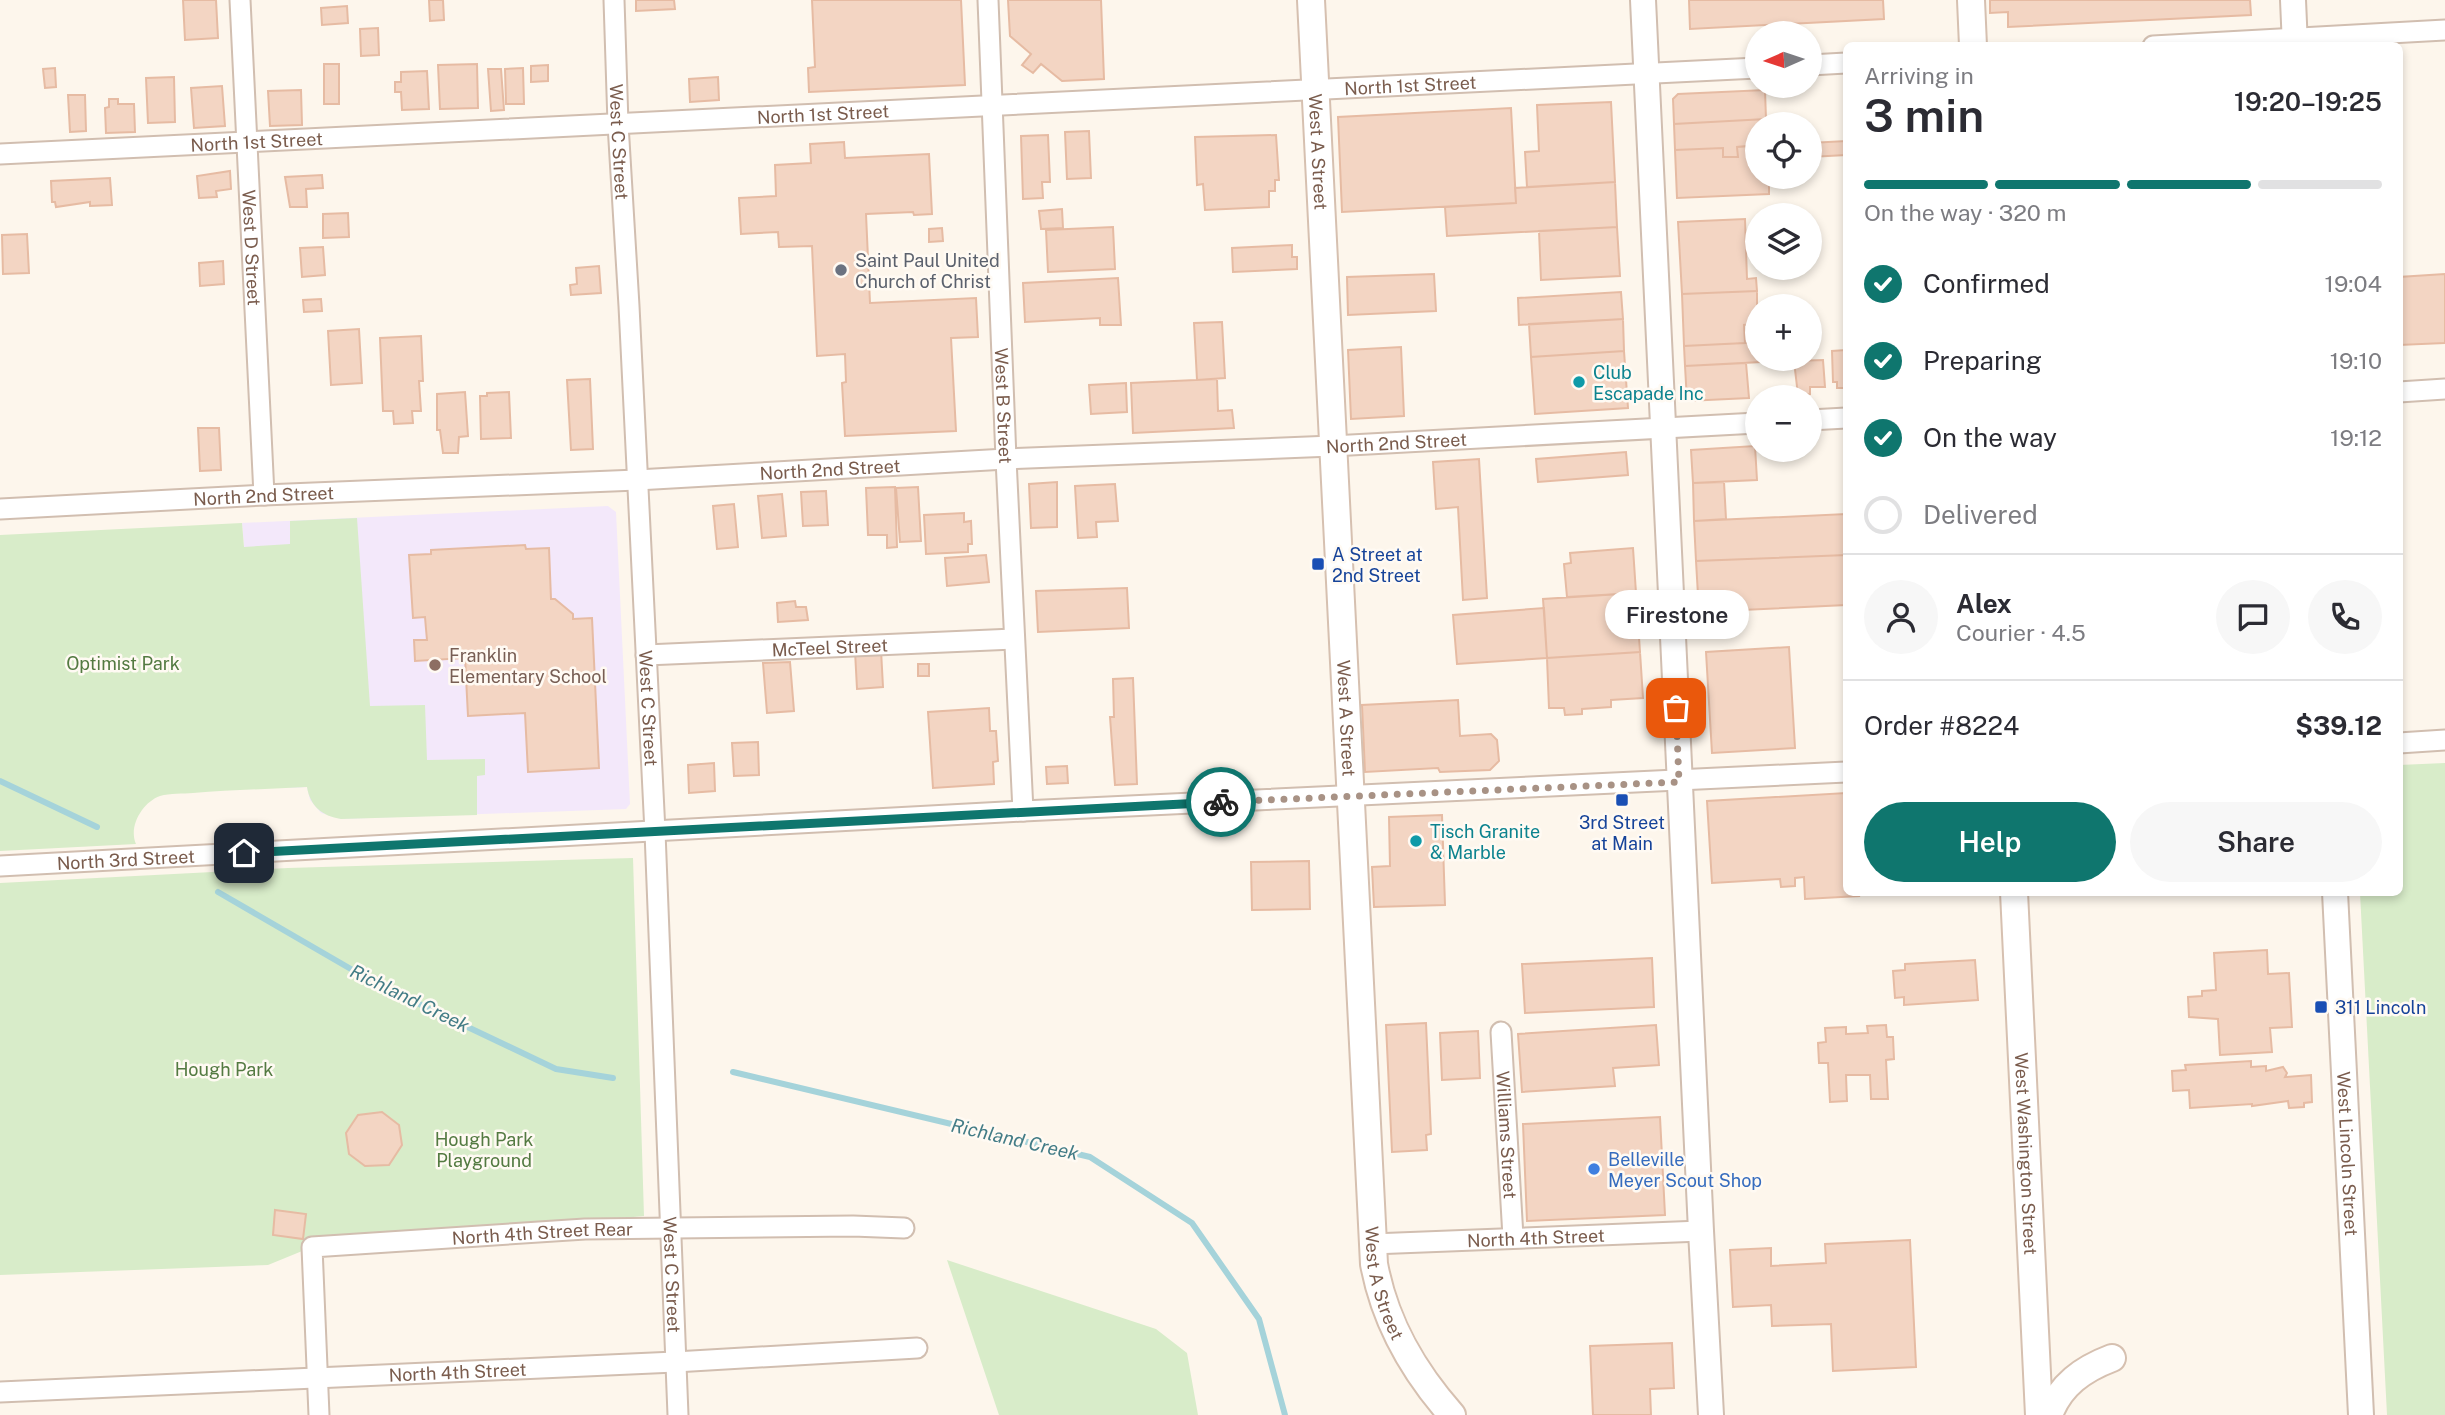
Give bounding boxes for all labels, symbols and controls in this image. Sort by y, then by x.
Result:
north arrow [1745,21,1822,98]
map controls [1745,21,1822,462]
text: Arriving in [1864,62,1974,89]
street label: North 1st Street [1344,71,1477,99]
street label: West C Street [606,84,633,201]
text: 19:20–19:25 [2234,86,2382,117]
text: 3 min [1864,88,1984,142]
street label: West A Street [1305,93,1332,211]
street label: North 1st Street [756,100,890,127]
button: locate [1745,112,1822,189]
street label: North 1st Street [190,128,323,155]
street label: West D Street [239,189,265,306]
text: On the way · 320 m [1864,199,2066,226]
button: layers [1745,203,1822,280]
place label: Saint Paul United Church of Christ [855,250,1000,292]
marker: Saint Paul United Church of Christ [833,262,849,278]
icon: check [1864,265,1902,303]
text: Confirmed [1923,268,2050,299]
text: 19:04 [2325,270,2382,297]
button: + [1745,294,1822,371]
icon: check [1864,342,1902,380]
text: Preparing [1923,345,2042,376]
street label: West B Street [991,347,1017,464]
text: 19:10 [2330,347,2382,374]
place label: Club Escapade Inc [1593,362,1704,404]
marker: Club Escapade Inc [1571,374,1587,390]
button: − [1745,385,1822,462]
icon: check [1864,419,1902,457]
text: On the way [1923,422,2057,453]
text: 19:12 [2330,424,2382,451]
street label: North 2nd Street [1325,428,1467,457]
street label: North 2nd Street [759,455,901,484]
street label: North 2nd Street [193,482,335,509]
text: Delivered [1923,499,2038,530]
place label: A Street at 2nd Street [1332,544,1423,586]
marker: A Street at 2nd Street [1310,556,1326,572]
button: person [1864,580,1938,654]
button: chat [2216,580,2290,654]
button: phone [2308,580,2382,654]
text: Alex [1956,588,2012,619]
callout: Firestone [1604,589,1748,638]
text: Firestone [1626,601,1728,628]
text: Courier · 4.5 [1956,619,2086,646]
street label: McTeel Street [771,634,888,660]
place label: Franklin Elementary School [449,645,607,687]
street label: West C Street [636,650,662,767]
park label: Optimist Park [66,653,180,674]
marker: Franklin Elementary School [427,657,443,673]
street label: West A Street [1333,659,1360,777]
pin [1646,678,1706,738]
icon: bag [1657,689,1695,727]
text: Order #8224 [1864,710,2019,741]
text: $39.12 [2295,710,2382,741]
courier [1186,767,1256,837]
icon: bike [1202,783,1240,821]
marker: 3rd Street at Main [1614,792,1630,808]
button: Help [1864,802,2116,882]
button: Share [2130,802,2382,882]
place label: 3rd Street at Main [1579,812,1665,854]
place label: Tisch Granite & Marble [1430,821,1540,863]
pin [214,823,274,883]
marker: Tisch Granite & Marble [1408,833,1424,849]
icon: home [225,834,263,872]
street label: North 3rd Street [56,845,195,873]
water label: Richland Creek [347,960,474,1037]
place label: 311 Lincoln [2335,997,2426,1018]
marker: 311 Lincoln [2313,999,2329,1015]
street label: West Washington Street [2011,1052,2042,1255]
park label: Hough Park [175,1059,273,1080]
street label: Williams Street [1493,1070,1521,1199]
street label: West Lincoln Street [2333,1071,2363,1237]
water label: Richland Creek [949,1114,1081,1164]
park label: Hough Park Playground [435,1129,533,1171]
place label: Belleville Meyer Scout Shop [1608,1149,1762,1191]
marker: Belleville Meyer Scout Shop [1586,1161,1602,1177]
street label: West C Street [660,1216,685,1333]
street label: North 4th Street Rear [451,1218,633,1248]
street label: North 4th Street [1467,1224,1605,1251]
street label: West A Street [1362,1226,1408,1343]
street label: North 4th Street [388,1358,527,1385]

